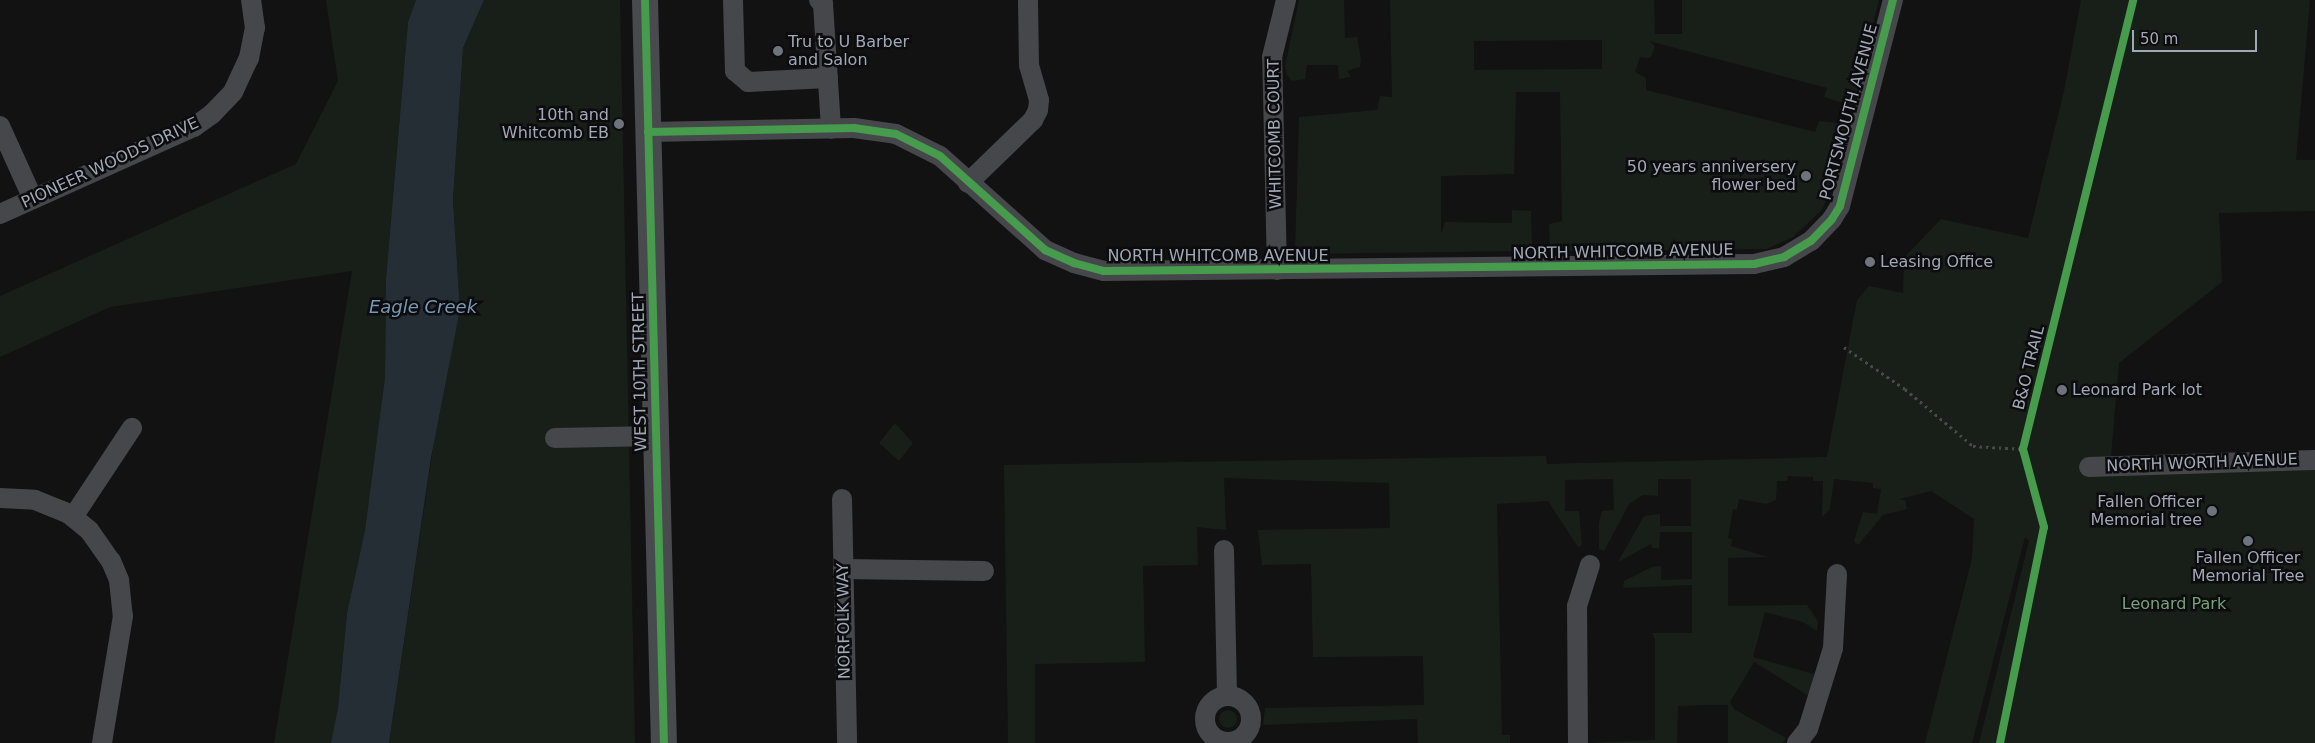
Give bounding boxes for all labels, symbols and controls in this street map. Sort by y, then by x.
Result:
scale bar [2135,20,2260,52]
street label: PORTSMOUTH AVENUE [1816,22,1882,202]
text: 50 m [2140,30,2178,48]
place label: Tru to U Barber and Salon [788,32,909,70]
marker: Tru to U Barber and Salon [772,45,784,57]
street label: WHITCOMB COURT [1264,59,1286,209]
place label: 10th and Whitcomb EB [502,105,609,143]
street label: PIONEER WOODS DRIVE [18,113,202,213]
marker: 10th and Whitcomb EB [613,118,625,130]
place label: 50 years anniversery flower bed [1627,157,1796,195]
marker: 50 years anniversery flower bed [1800,170,1812,182]
street label: NORTH WHITCOMB AVENUE [1512,240,1734,264]
street label: NORTH WHITCOMB AVENUE [1107,246,1329,266]
place label: Leasing Office [1880,252,1993,272]
marker: Leasing Office [1864,256,1876,268]
street label: WEST 10TH STREET [629,292,651,452]
water label: Eagle Creek [369,296,477,318]
street label: B&O TRAIL [2009,324,2049,412]
place label: Leonard Park lot [2072,380,2202,400]
marker: Leonard Park lot [2056,384,2068,396]
street label: NORTH WORTH AVENUE [2106,450,2298,476]
place label: Fallen Officer Memorial tree [2090,492,2202,530]
marker: Fallen Officer Memorial tree [2206,505,2218,517]
marker: Fallen Officer Memorial Tree [2242,535,2254,547]
place label: Fallen Officer Memorial Tree [2192,548,2304,586]
street label: NORFOLK WAY [833,563,855,679]
park label: Leonard Park [2122,594,2226,614]

